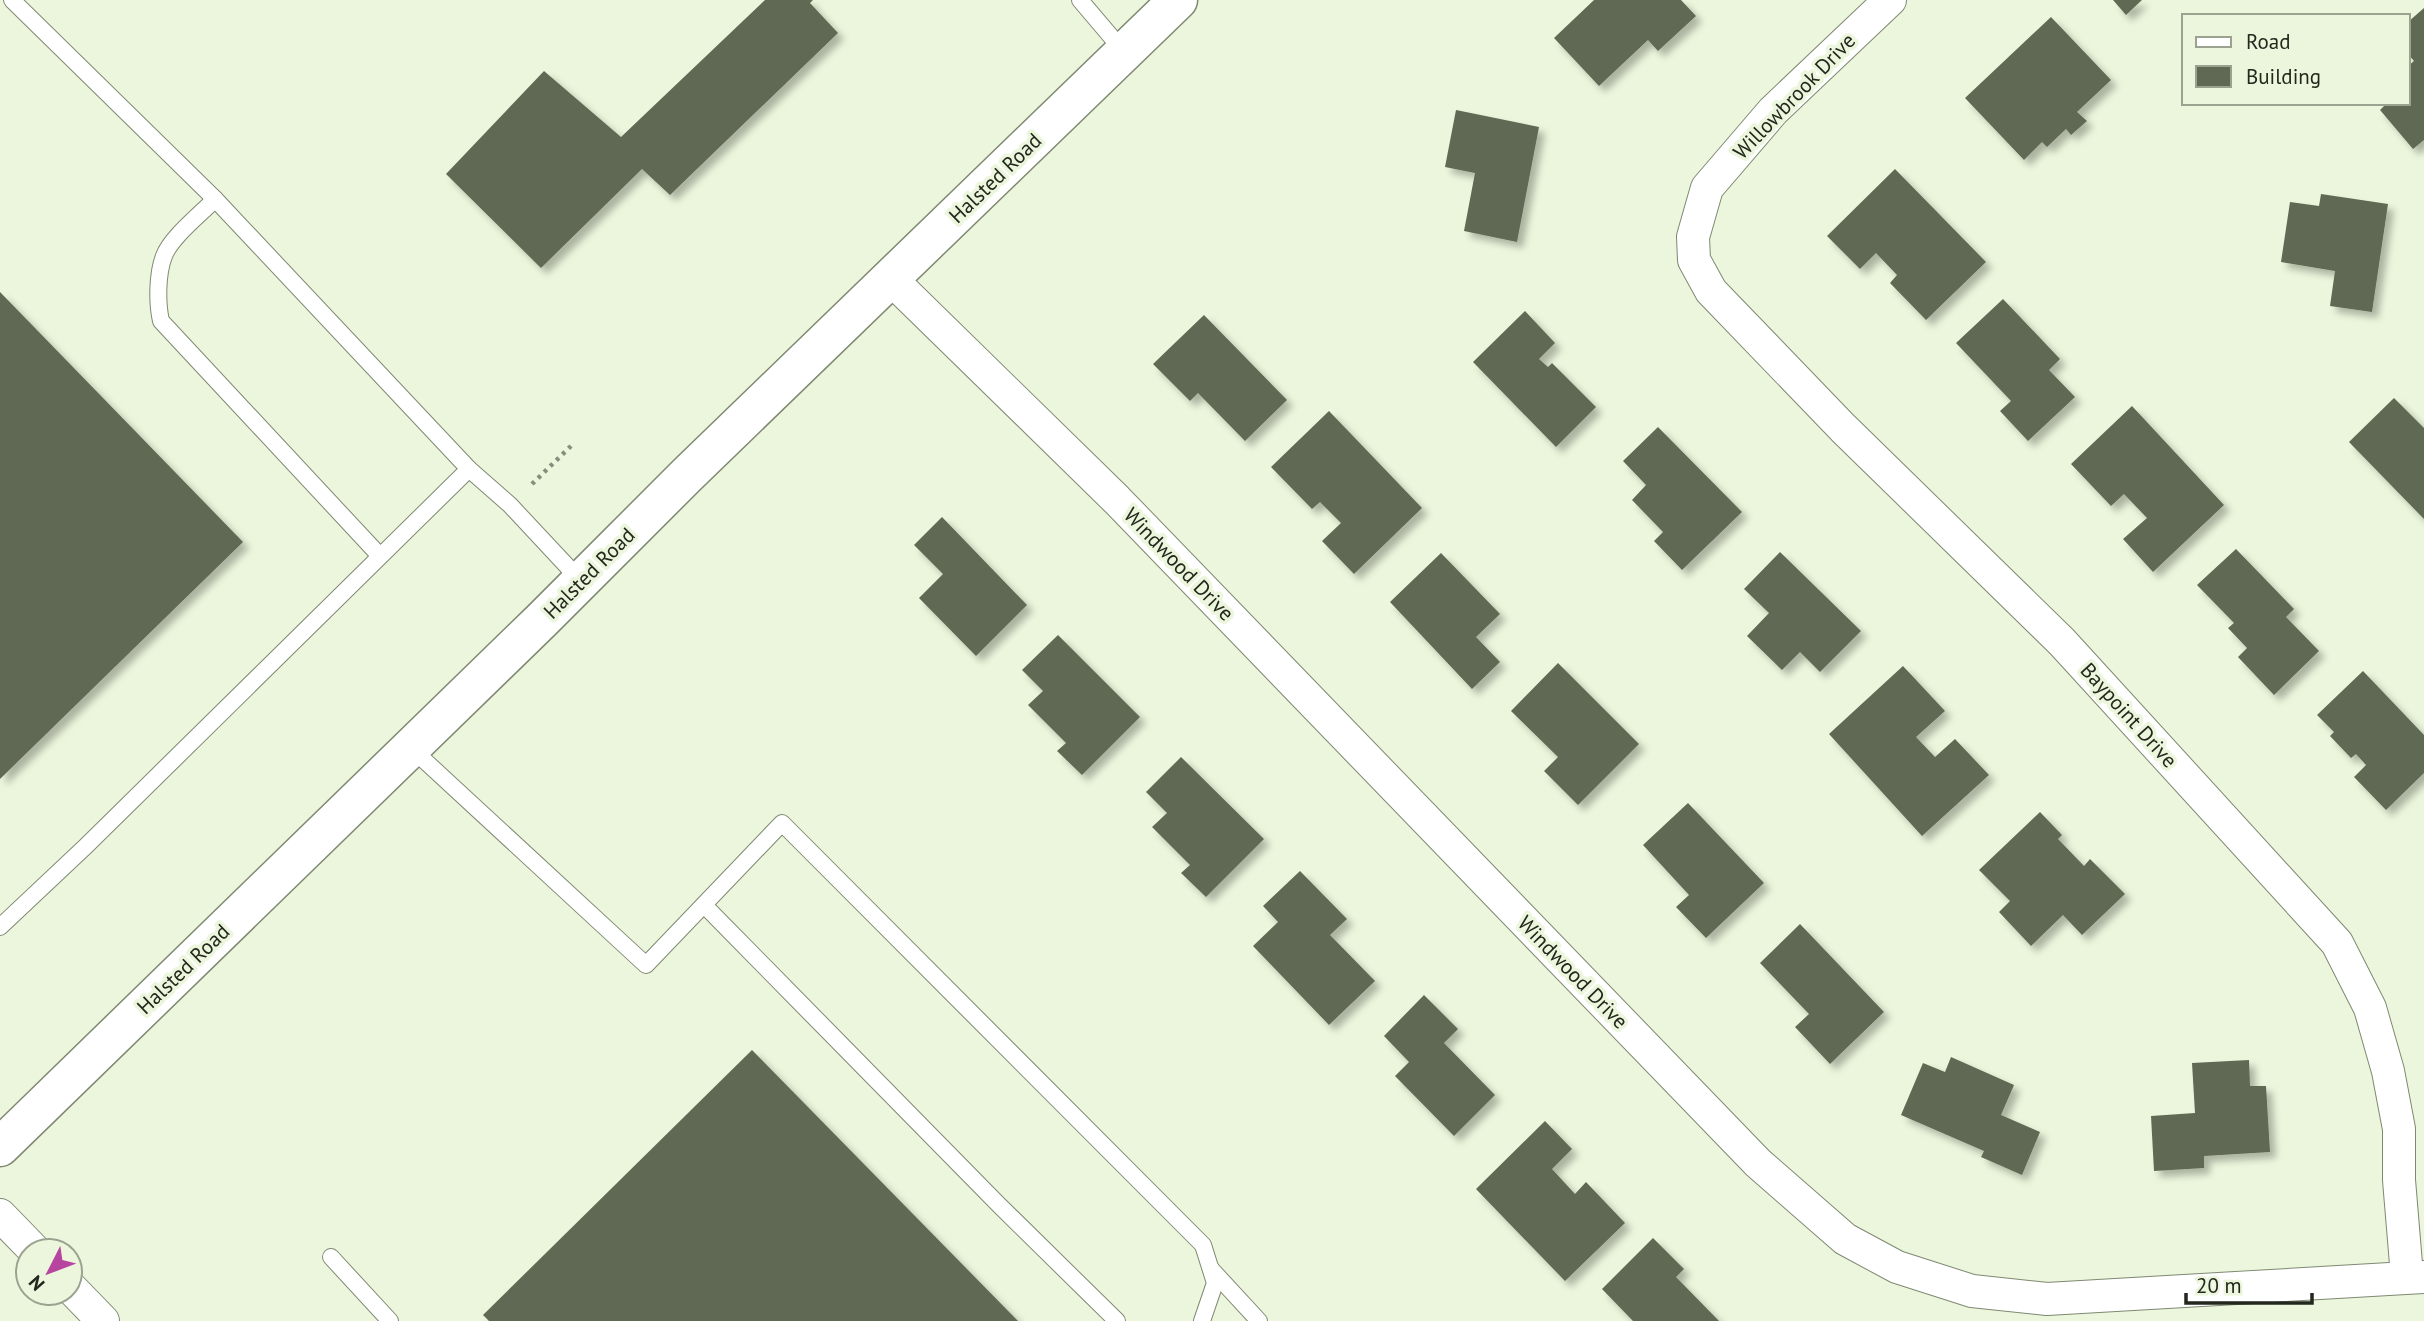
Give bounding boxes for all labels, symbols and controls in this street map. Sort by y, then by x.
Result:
legend [2182,14,2410,105]
street label: Willowbrook Drive [1727,27,1861,165]
text: Road [2246,28,2290,55]
text: Building [2246,63,2321,90]
street label: Halsted Road [943,127,1047,229]
street label: Windwood Drive [1118,502,1240,626]
street label: Halsted Road [538,522,640,624]
street label: Baypoint Drive [2075,657,2183,773]
street label: Windwood Drive [1512,910,1634,1034]
street label: Halsted Road [131,918,235,1020]
north arrow [14,1237,84,1307]
scale bar [2186,1262,2312,1306]
text: N [23,1271,49,1296]
text: 20 m [2196,1272,2242,1299]

